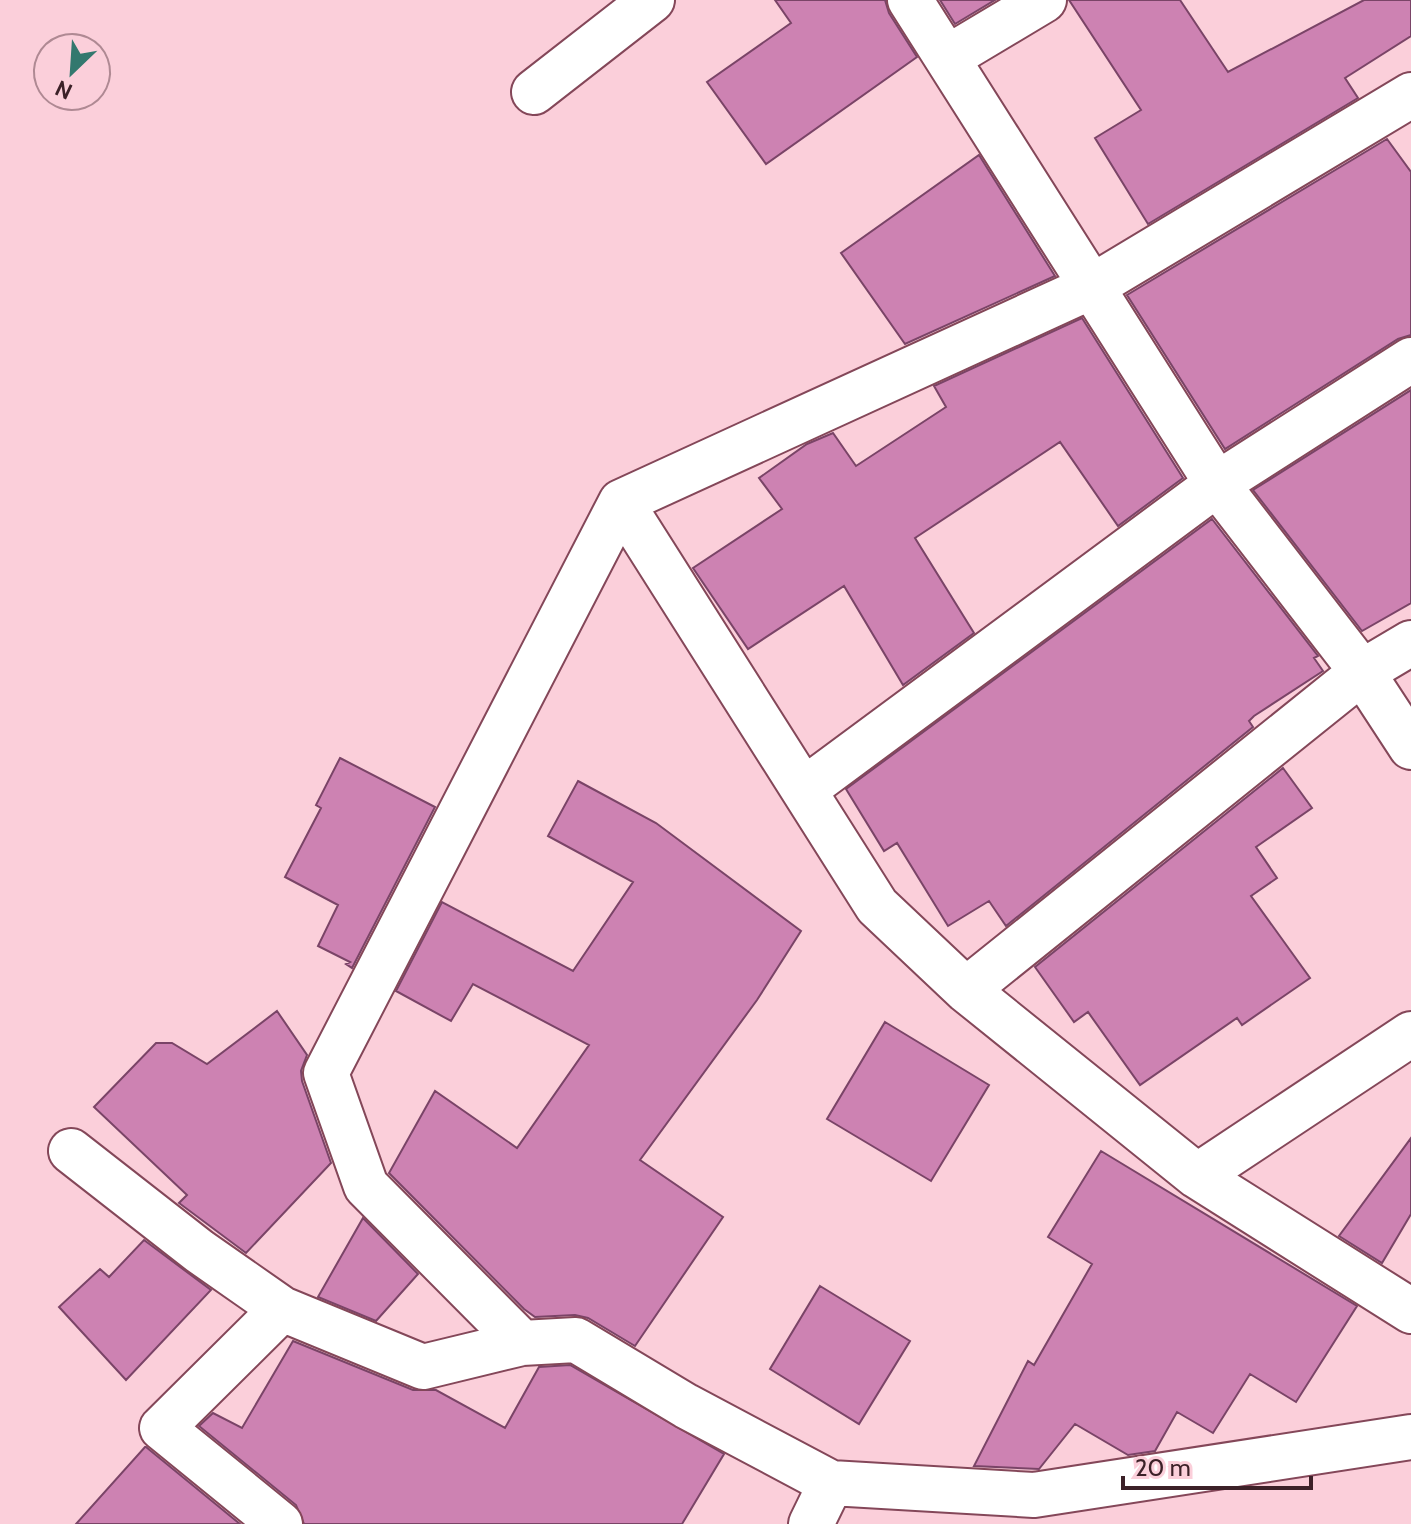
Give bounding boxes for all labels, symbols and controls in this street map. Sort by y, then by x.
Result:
north arrow [32,32,112,112]
text: N [51,74,77,105]
scale bar [1123,1440,1311,1490]
text: 20 m [1135,1453,1191,1482]

